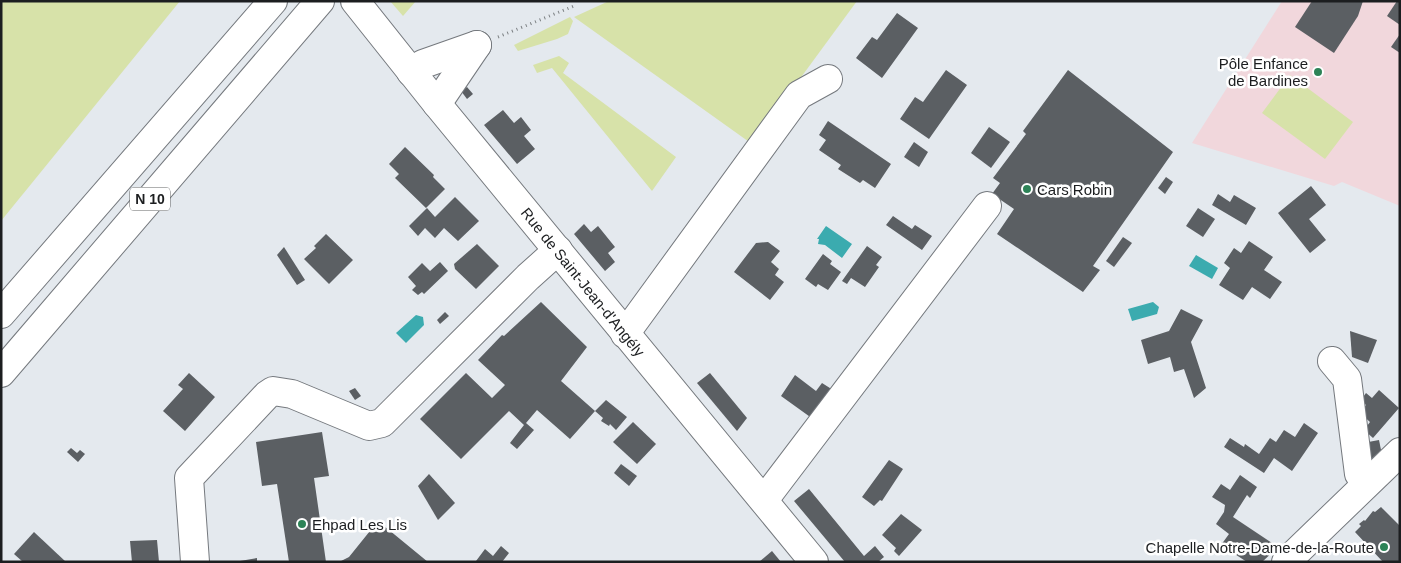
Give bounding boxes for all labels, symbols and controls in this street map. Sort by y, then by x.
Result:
place label: Pôle Enfance de Bardines [1219,55,1308,89]
marker: Pôle Enfance de Bardines [1312,66,1324,78]
place label: Cars Robin [1037,181,1112,198]
marker: Cars Robin [1021,183,1033,195]
road number: N 10 [130,188,170,210]
street label: Rue de Saint-Jean-d'Angély [518,204,649,360]
place label: Ehpad Les Lis [312,516,407,533]
marker: Ehpad Les Lis [296,518,308,530]
place label: Chapelle Notre-Dame-de-la-Route [1146,539,1374,556]
marker: Chapelle Notre-Dame-de-la-Route [1378,541,1390,553]

